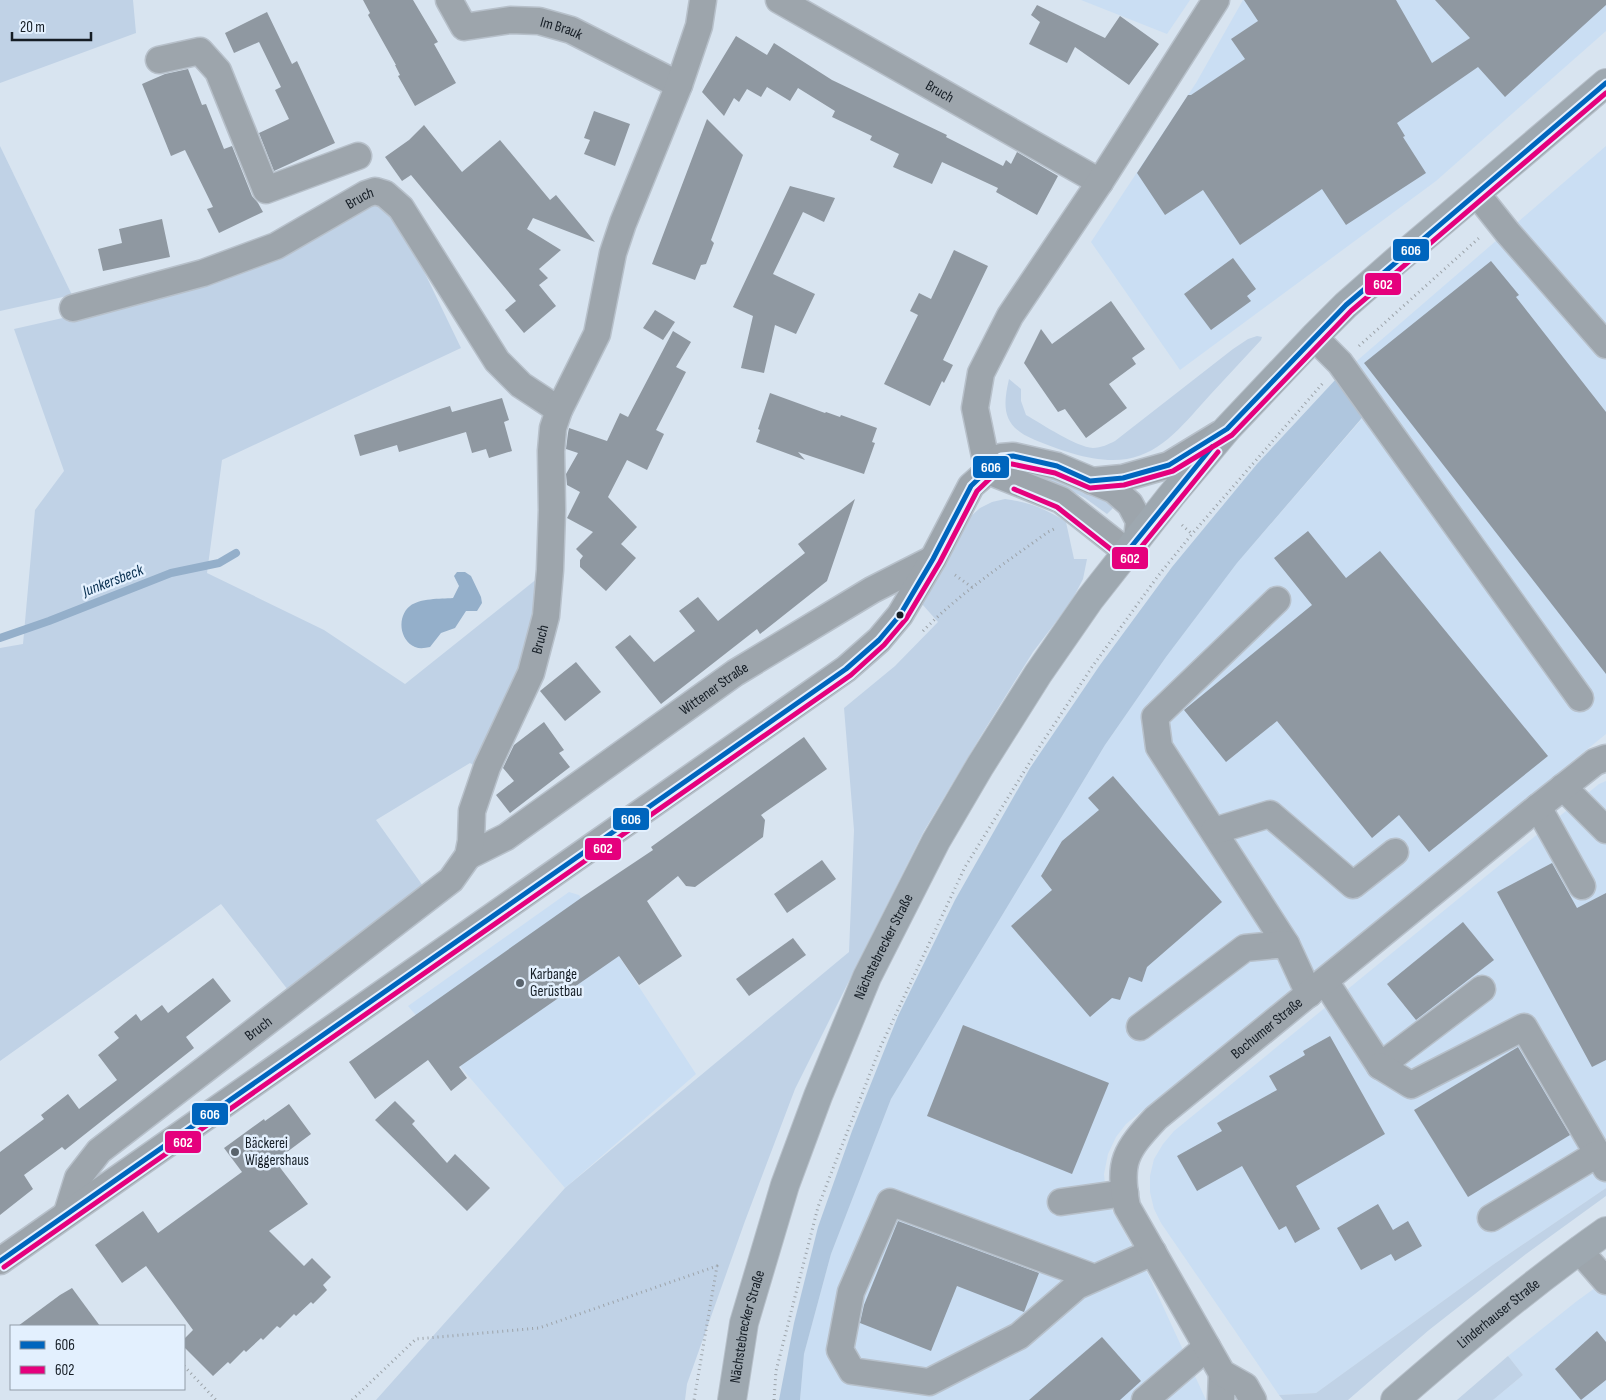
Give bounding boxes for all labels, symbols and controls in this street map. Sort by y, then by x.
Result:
scale bar [12,10,91,42]
street label: Im Brauk [538,12,586,44]
text: 20 m [20,18,45,37]
street label: Bruch [922,76,958,107]
street label: Bruch [342,183,376,213]
line badge: 606 [1392,238,1430,262]
text: 606 [1401,242,1421,259]
line badge: 602 [1364,272,1402,296]
text: 602 [1373,276,1393,293]
line badge: 606 [972,455,1010,479]
text: 606 [981,459,1001,476]
line badge: 602 [1111,546,1149,570]
text: 602 [1120,550,1140,567]
water label: Junkersbeck [79,560,147,602]
unlabelled marker [895,610,905,620]
street label: Bruch [527,622,553,656]
street label: Wittener Straße [676,658,752,719]
line badge: 606 [612,807,650,831]
text: 606 [621,811,641,828]
line badge: 602 [584,837,622,861]
text: 602 [593,840,613,857]
street label: Nächstebrecker Straße [849,890,917,1002]
place label: Karbange Gerüstbau [530,965,582,1001]
marker: Karbange Gerüstbau [514,977,526,989]
street label: Bochumer Straße [1227,993,1306,1063]
street label: Bruch [241,1012,276,1045]
line badge: 606 [191,1102,229,1126]
text: 606 [200,1106,220,1123]
line badge: 602 [164,1130,202,1154]
text: 602 [173,1134,193,1151]
place label: Bäckerei Wiggershaus [245,1134,309,1170]
marker: Bäckerei Wiggershaus [229,1146,241,1158]
street label: Nächstebrecker Straße [725,1268,769,1384]
street label: Linderhauser Straße [1453,1274,1544,1352]
legend [10,1325,185,1390]
text: 606 [55,1336,75,1355]
text: 602 [55,1361,74,1380]

